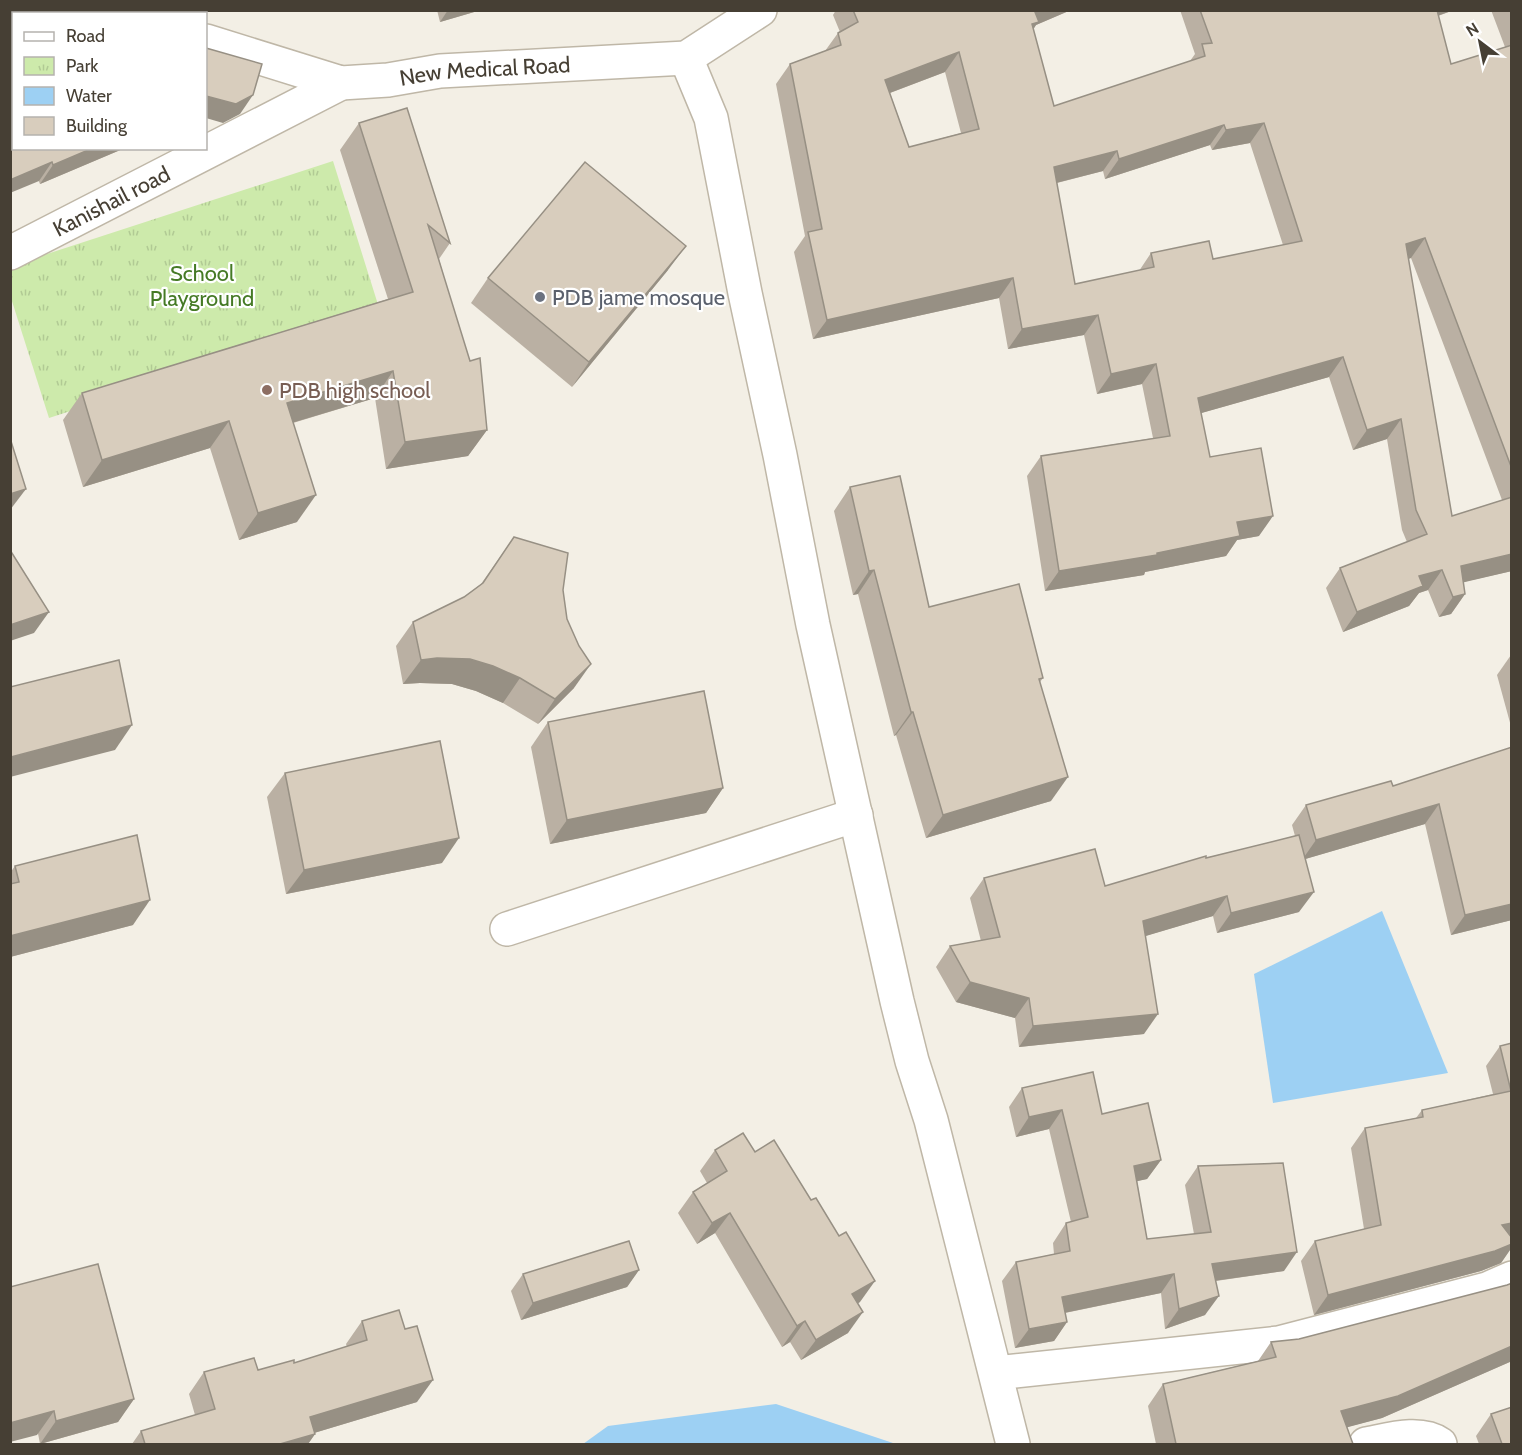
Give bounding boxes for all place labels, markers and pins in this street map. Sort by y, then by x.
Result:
place label: PDB jame mosque [552,284,725,311]
marker: PDB jame mosque [533,290,547,304]
place label: PDB high school [279,377,431,404]
marker: PDB high school [260,383,274,397]

